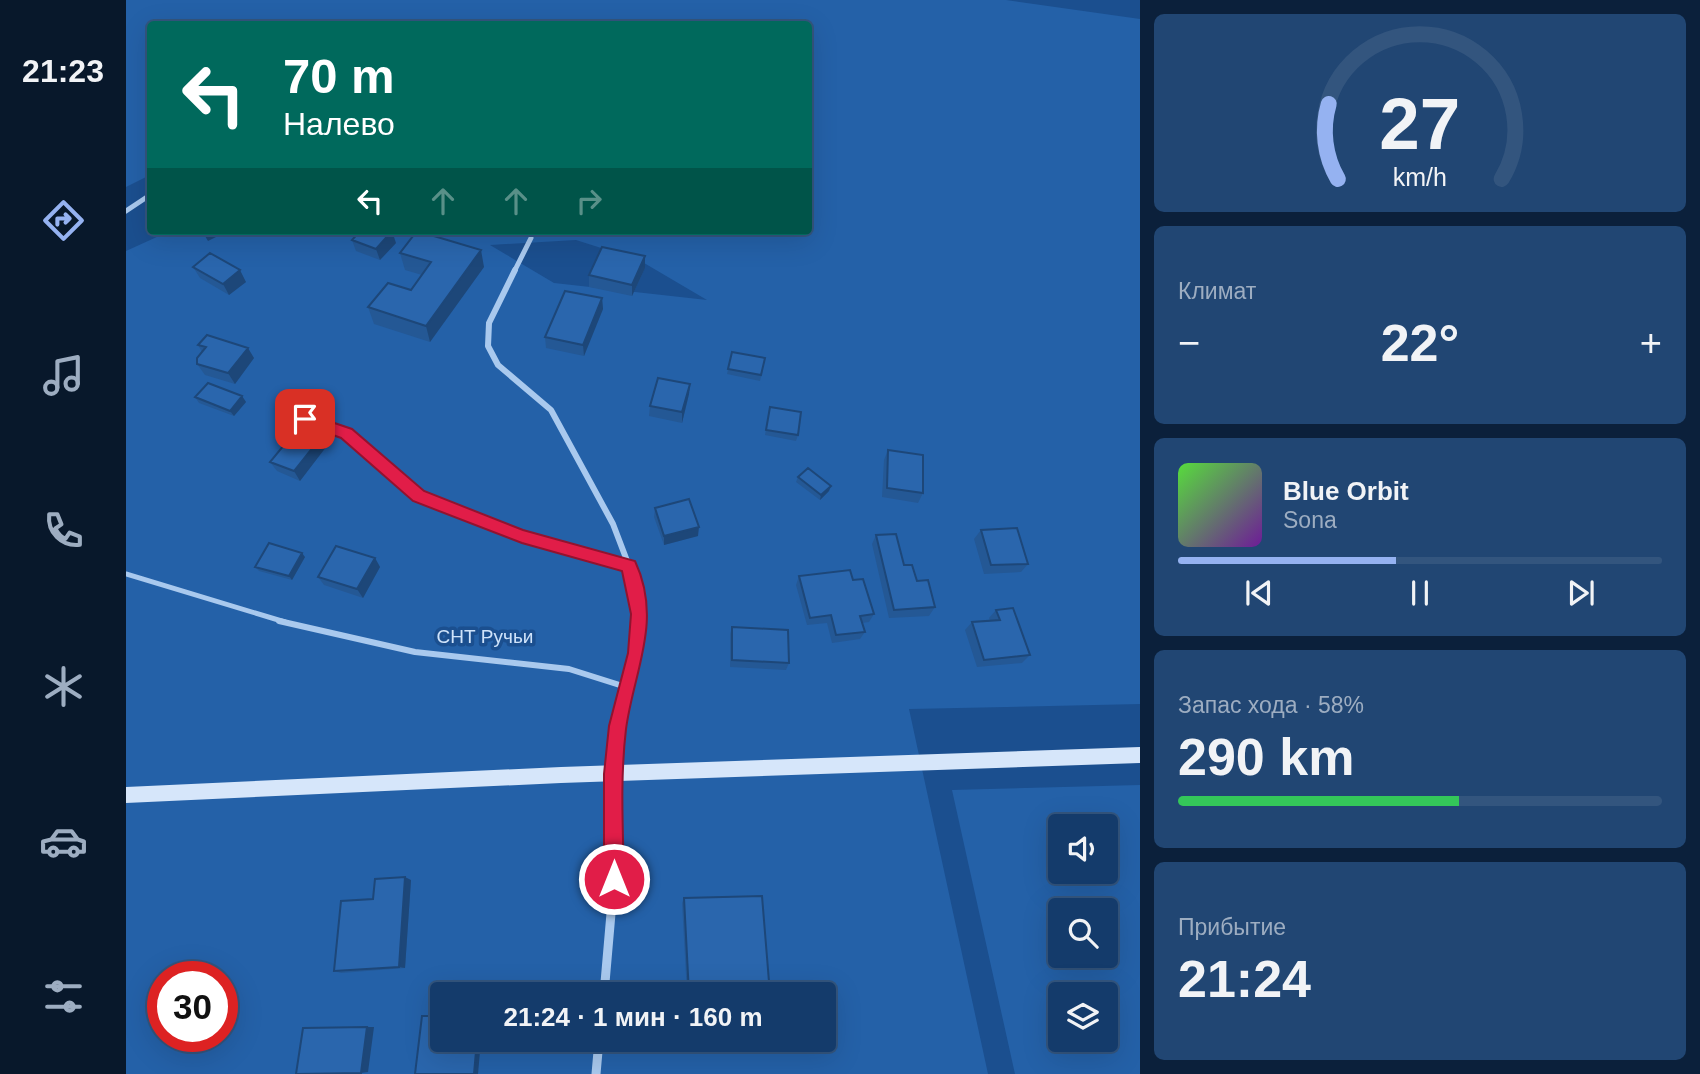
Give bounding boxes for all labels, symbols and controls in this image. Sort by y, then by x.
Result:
icon: left [168,49,259,140]
text: 70 m [283,49,395,103]
text: 21:23 [22,53,104,89]
text: 27 [1380,83,1460,164]
text: Налево [283,106,395,142]
text: km/h [1393,163,1447,191]
icon: left [351,182,389,220]
icon: ahead [424,182,462,220]
icon: ahead [497,182,535,220]
icon: right [570,182,608,220]
icon: directions [39,196,88,245]
text: Климат [1178,278,1256,304]
text: 22° [1381,314,1459,372]
text: − [1178,322,1200,364]
text: + [1640,322,1662,364]
icon: music [39,351,88,400]
pin [275,389,335,449]
icon: arrive [286,400,324,438]
text: Blue Orbit [1283,476,1409,506]
icon: phone [39,506,88,555]
text: Sona [1283,507,1337,533]
icon: previous [1240,574,1278,612]
icon: pause [1401,574,1439,612]
icon: next [1562,574,1600,612]
park label: СНТ Ручьи [437,626,533,647]
icon: climate [39,662,88,711]
text: Запас хода · 58% [1178,692,1364,718]
text: 290 km [1178,728,1354,786]
map controls [1048,814,1118,1052]
button: sound [1048,814,1118,884]
icon: car [39,817,88,866]
position arrow [577,842,651,916]
button: search [1048,898,1118,968]
text: Прибытие [1178,914,1286,940]
text: 21:24 [1178,950,1311,1008]
speed limit sign: 30 [147,961,238,1052]
icon: filters [39,972,88,1021]
button: layers [1048,982,1118,1052]
text: 21:24 · 1 мин · 160 m [503,1002,763,1032]

